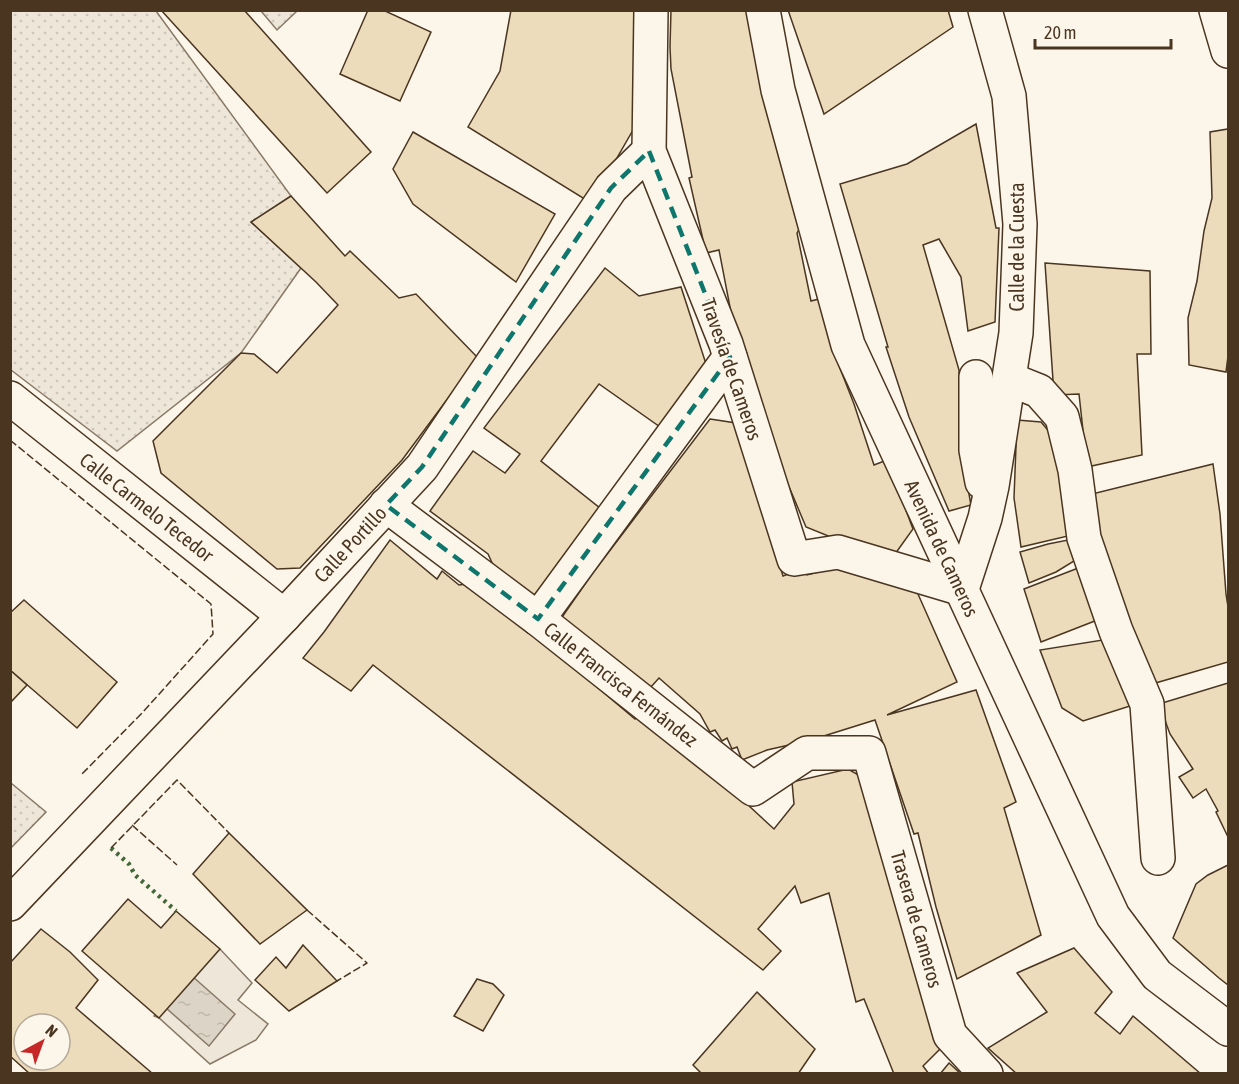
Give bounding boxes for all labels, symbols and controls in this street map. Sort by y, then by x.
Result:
scale bar [1035,12,1172,50]
text: 20 m [1044,22,1076,43]
street label: Calle de la Cuesta [1005,182,1028,312]
street label: Travesía de Cameros [697,295,767,443]
street label: Calle Carmelo Tecedor [76,448,219,567]
street label: Avenida de Cameros [900,476,984,620]
street label: Calle Portillo [309,501,391,587]
street label: Calle Francisca Fernández [540,617,702,751]
street label: Trasera de Cameros [886,848,948,990]
north arrow [12,1012,72,1072]
text: N [42,1021,61,1041]

